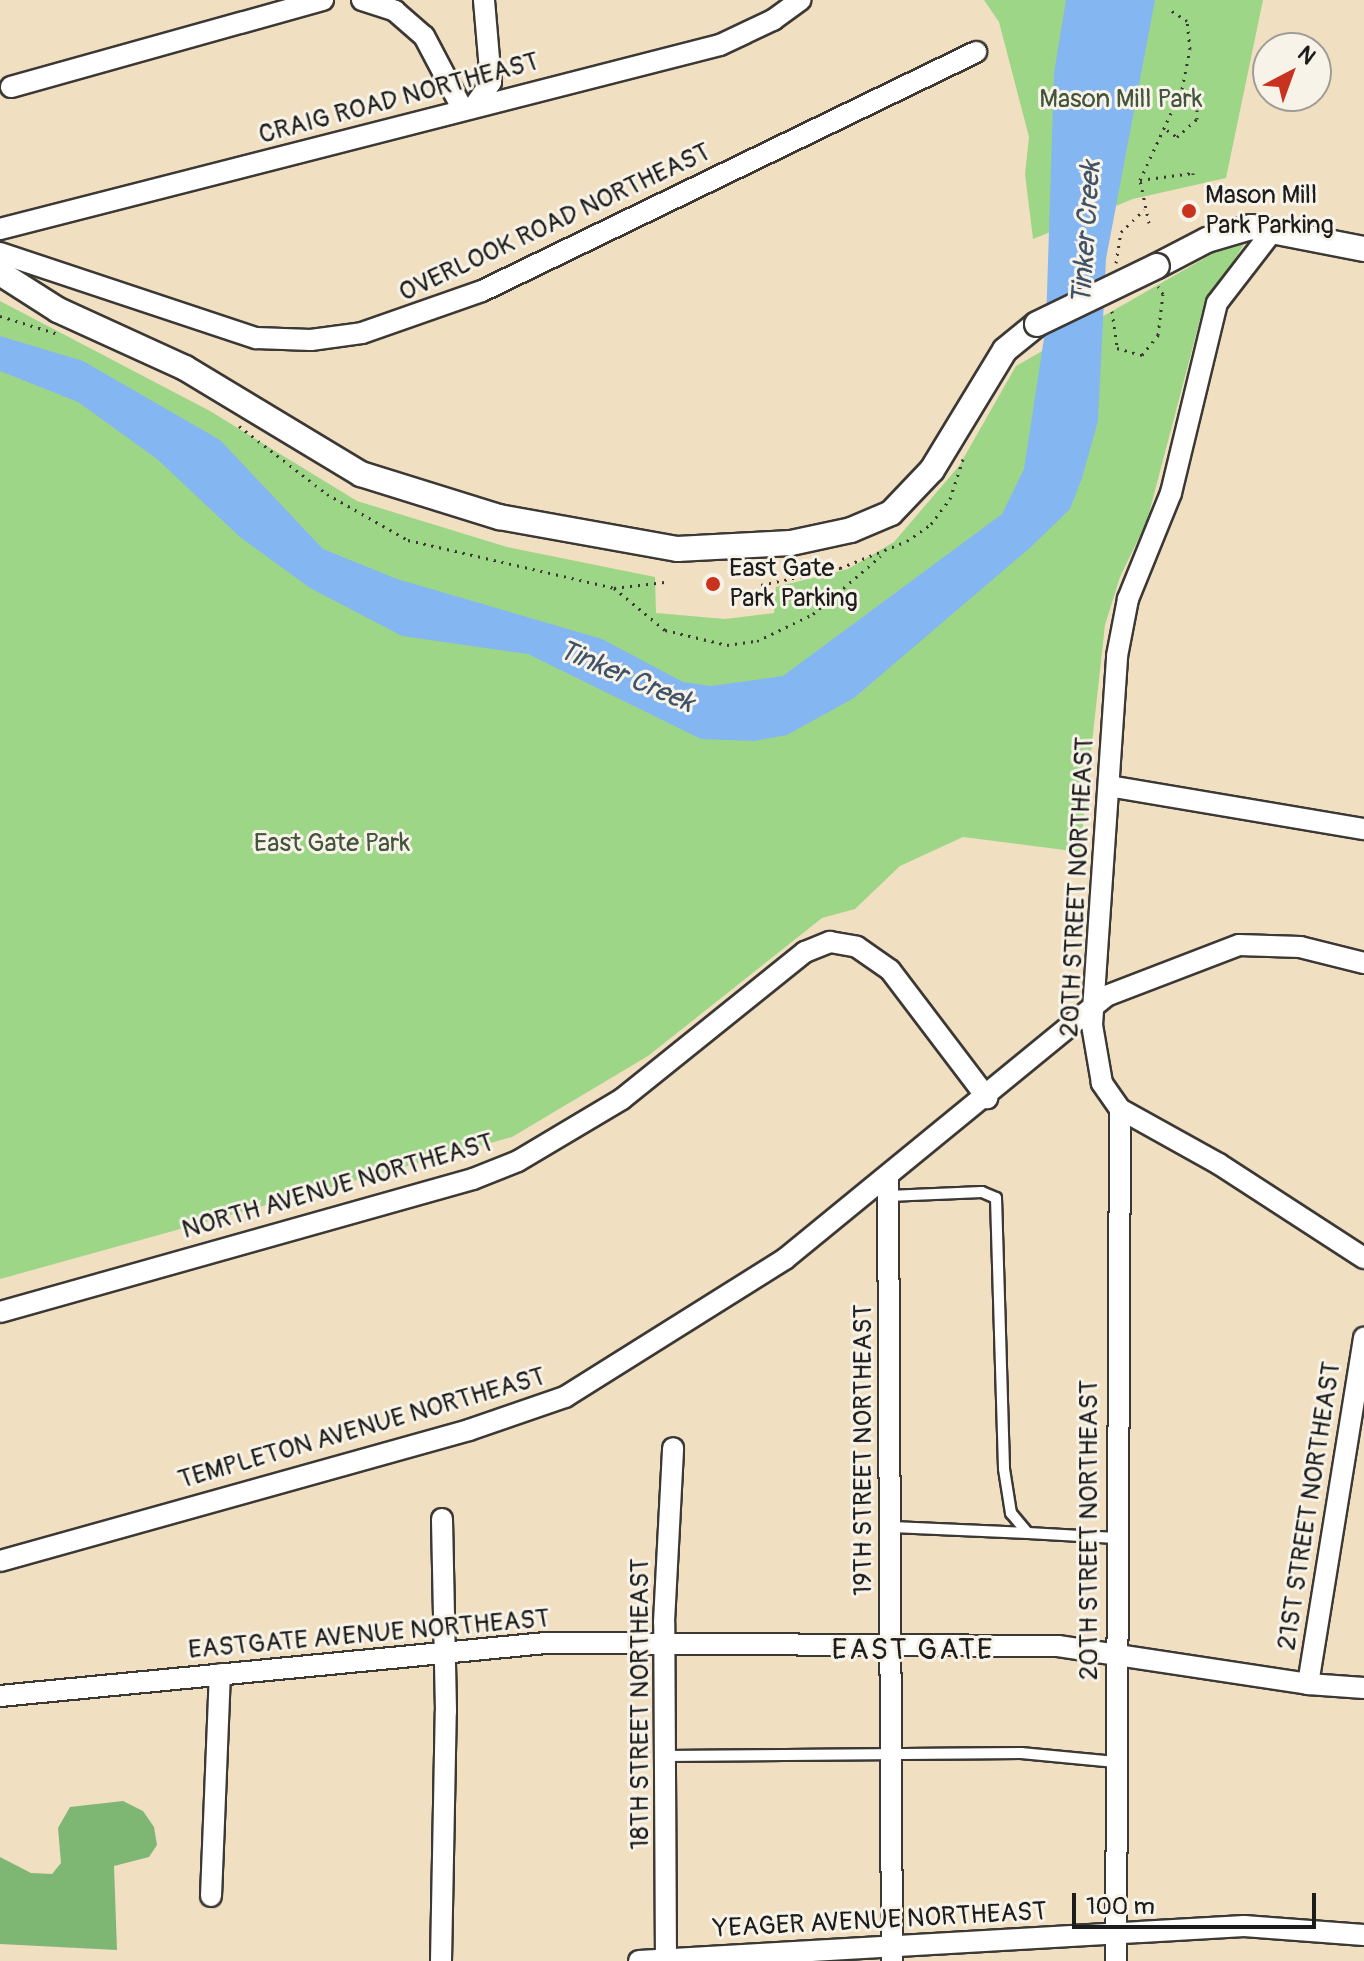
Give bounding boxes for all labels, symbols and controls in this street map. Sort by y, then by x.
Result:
north arrow [1252,32,1332,112]
text: N [1292,40,1321,71]
street label: CRAIG ROAD NORTHEAST [256,47,542,151]
park label: Mason Mill Park [1039,84,1203,116]
street label: OVERLOOK ROAD NORTHEAST [394,137,716,309]
water label: Tinker Creek [1065,160,1109,306]
place label: Mason Mill Park Parking [1205,180,1334,242]
marker: Mason Mill Park Parking [1180,202,1198,220]
place label: East Gate Park Parking [729,553,858,614]
marker: East Gate Park Parking [704,575,722,593]
water label: Tinker Creek [553,633,699,721]
street label: 20TH STREET NORTHEAST [1055,736,1101,1038]
park label: East Gate Park [254,828,410,860]
street label: NORTH AVENUE NORTHEAST [179,1128,497,1246]
street label: 19TH STREET NORTHEAST [848,1304,880,1596]
street label: 21ST STREET NORTHEAST [1272,1360,1348,1652]
street label: TEMPLETON AVENUE NORTHEAST [175,1362,549,1496]
street label: 20TH STREET NORTHEAST [1074,1380,1106,1680]
street label: 18TH STREET NORTHEAST [625,1558,657,1850]
street label: EASTGATE AVENUE NORTHEAST [187,1604,551,1666]
district label: EAST GATE [832,1632,994,1668]
scale bar [1076,1877,1320,1927]
text: 100 m [1086,1892,1155,1921]
street label: YEAGER AVENUE NORTHEAST [712,1897,1048,1945]

